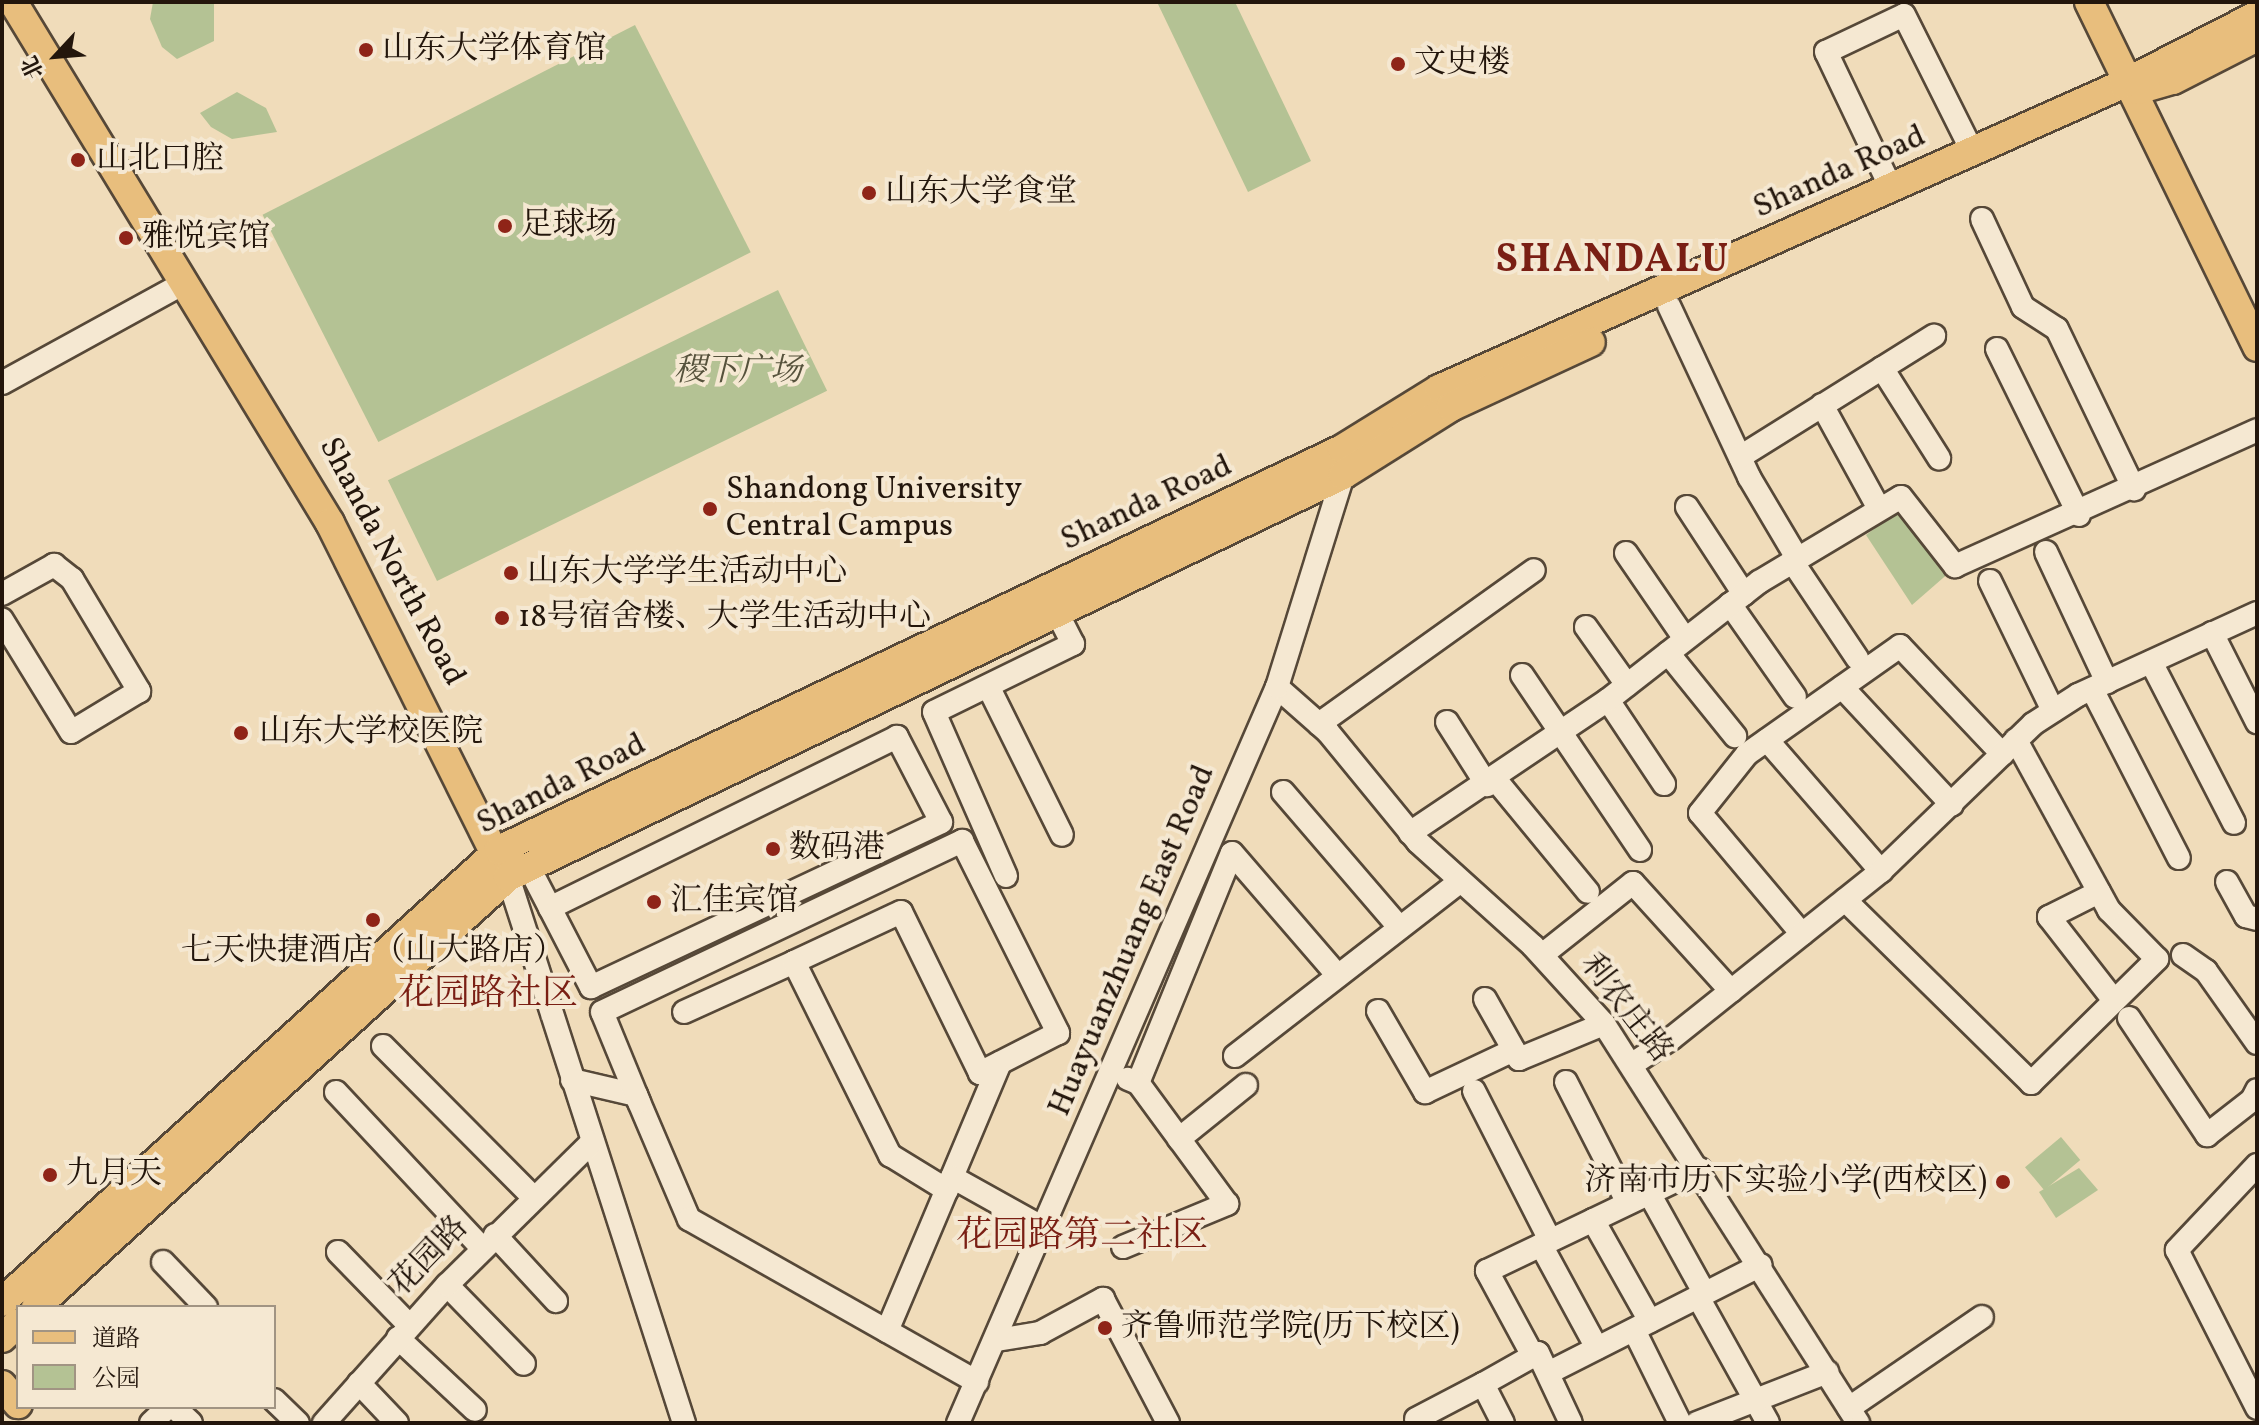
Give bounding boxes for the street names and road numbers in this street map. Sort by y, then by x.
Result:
street label: Shanda Road [1748,118,1932,228]
street label: Shanda North Road [309,431,473,693]
street label: Shanda Road [1055,448,1239,560]
street label: Shanda Road [471,726,653,844]
street label: Huayuanzhuang East Road [1042,760,1224,1122]
street label: 利农庄路 [1570,947,1680,1071]
street label: 花园路 [383,1209,477,1305]

